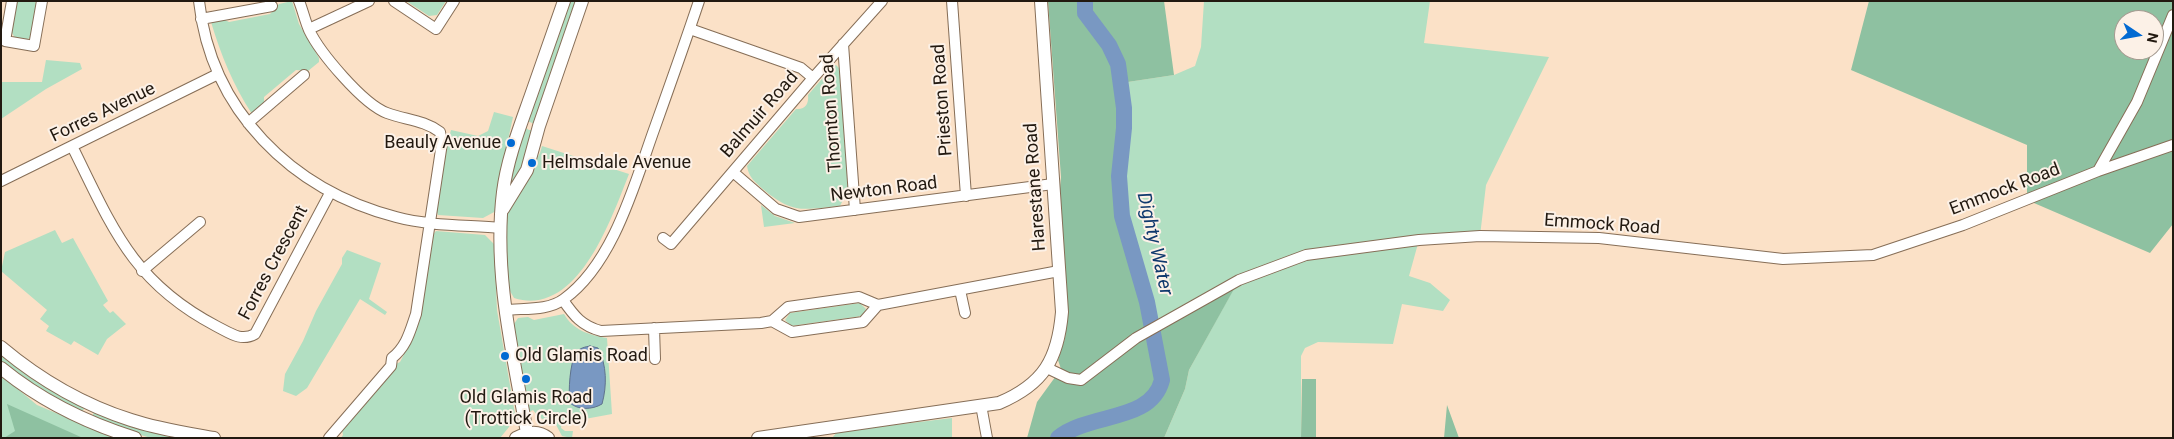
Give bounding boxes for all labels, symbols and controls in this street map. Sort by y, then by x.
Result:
north arrow [2114,10,2164,60]
text: N [2144,31,2162,44]
street label: Prieston Road [928,43,958,157]
street label: Thornton Road [817,53,847,173]
street label: Balmuir Road [717,67,803,163]
street label: Forres Avenue [47,78,159,148]
street label: Harestane Road [1021,122,1051,252]
place label: Beauly Avenue [384,132,501,154]
marker: Beauly Avenue [505,137,517,149]
place label: Helmsdale Avenue [542,152,691,174]
marker: Helmsdale Avenue [526,157,538,169]
street label: Emmock Road [1947,159,2063,221]
street label: Newton Road [829,173,939,207]
water label: Dighty Water [1131,190,1177,298]
street label: Forres Crescent [235,202,313,324]
street label: Emmock Road [1543,210,1661,240]
place label: Old Glamis Road [515,345,648,367]
marker: Old Glamis Road [499,350,511,362]
marker: Old Glamis Road (Trottick Circle) [520,373,532,385]
place label: Old Glamis Road (Trottick Circle) [459,387,593,429]

